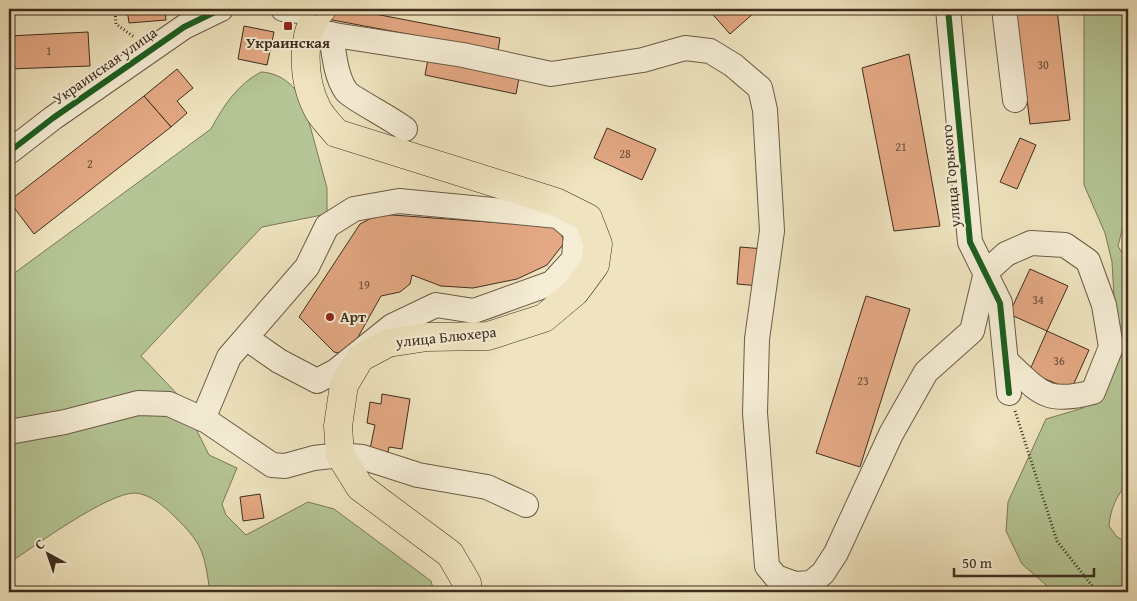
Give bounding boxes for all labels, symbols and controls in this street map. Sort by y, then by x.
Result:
marker: Украинская [282,20,294,32]
street label: Украинская улица [48,21,162,109]
place label: Украинская [246,32,330,53]
house number: 1 [46,42,52,59]
house number: 30 [1037,56,1049,73]
street label: улица Горького [936,123,966,229]
house number: 21 [895,138,907,155]
house number: 28 [619,145,631,162]
house number: 2 [87,155,93,172]
house number: 19 [358,276,370,293]
house number: 34 [1032,291,1044,308]
place label: Арт [340,306,367,327]
marker: Арт [324,311,336,323]
street label: улица Блюхера [393,321,498,352]
house number: 36 [1053,352,1065,369]
house number: 23 [857,372,869,389]
north arrow [22,528,72,578]
text: С [30,534,49,554]
scale bar [954,546,1094,578]
text: 50 m [962,552,993,573]

